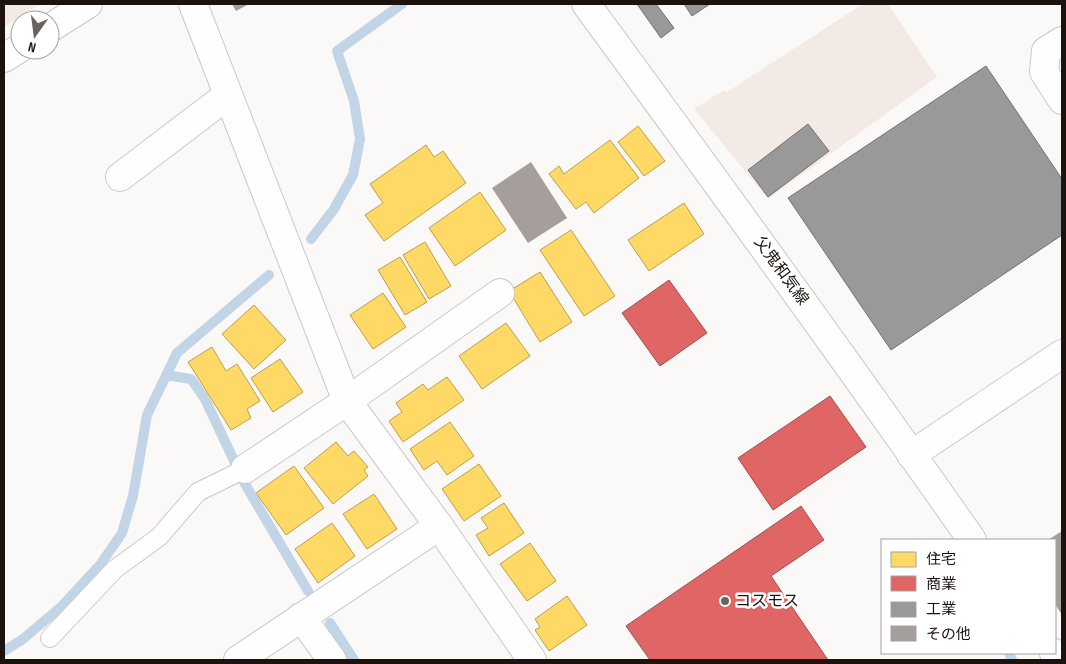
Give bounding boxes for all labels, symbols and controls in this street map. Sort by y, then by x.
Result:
north arrow [10,10,60,60]
text: N [26,38,38,56]
street label: 父鬼和気線 [750,233,812,309]
legend [881,539,1056,654]
text: 住宅 [926,550,956,569]
text: 商業 [926,575,956,594]
place label: コスモス [735,592,799,611]
marker: コスモス [719,595,731,607]
text: 工業 [926,600,956,619]
text: その他 [926,625,971,644]

